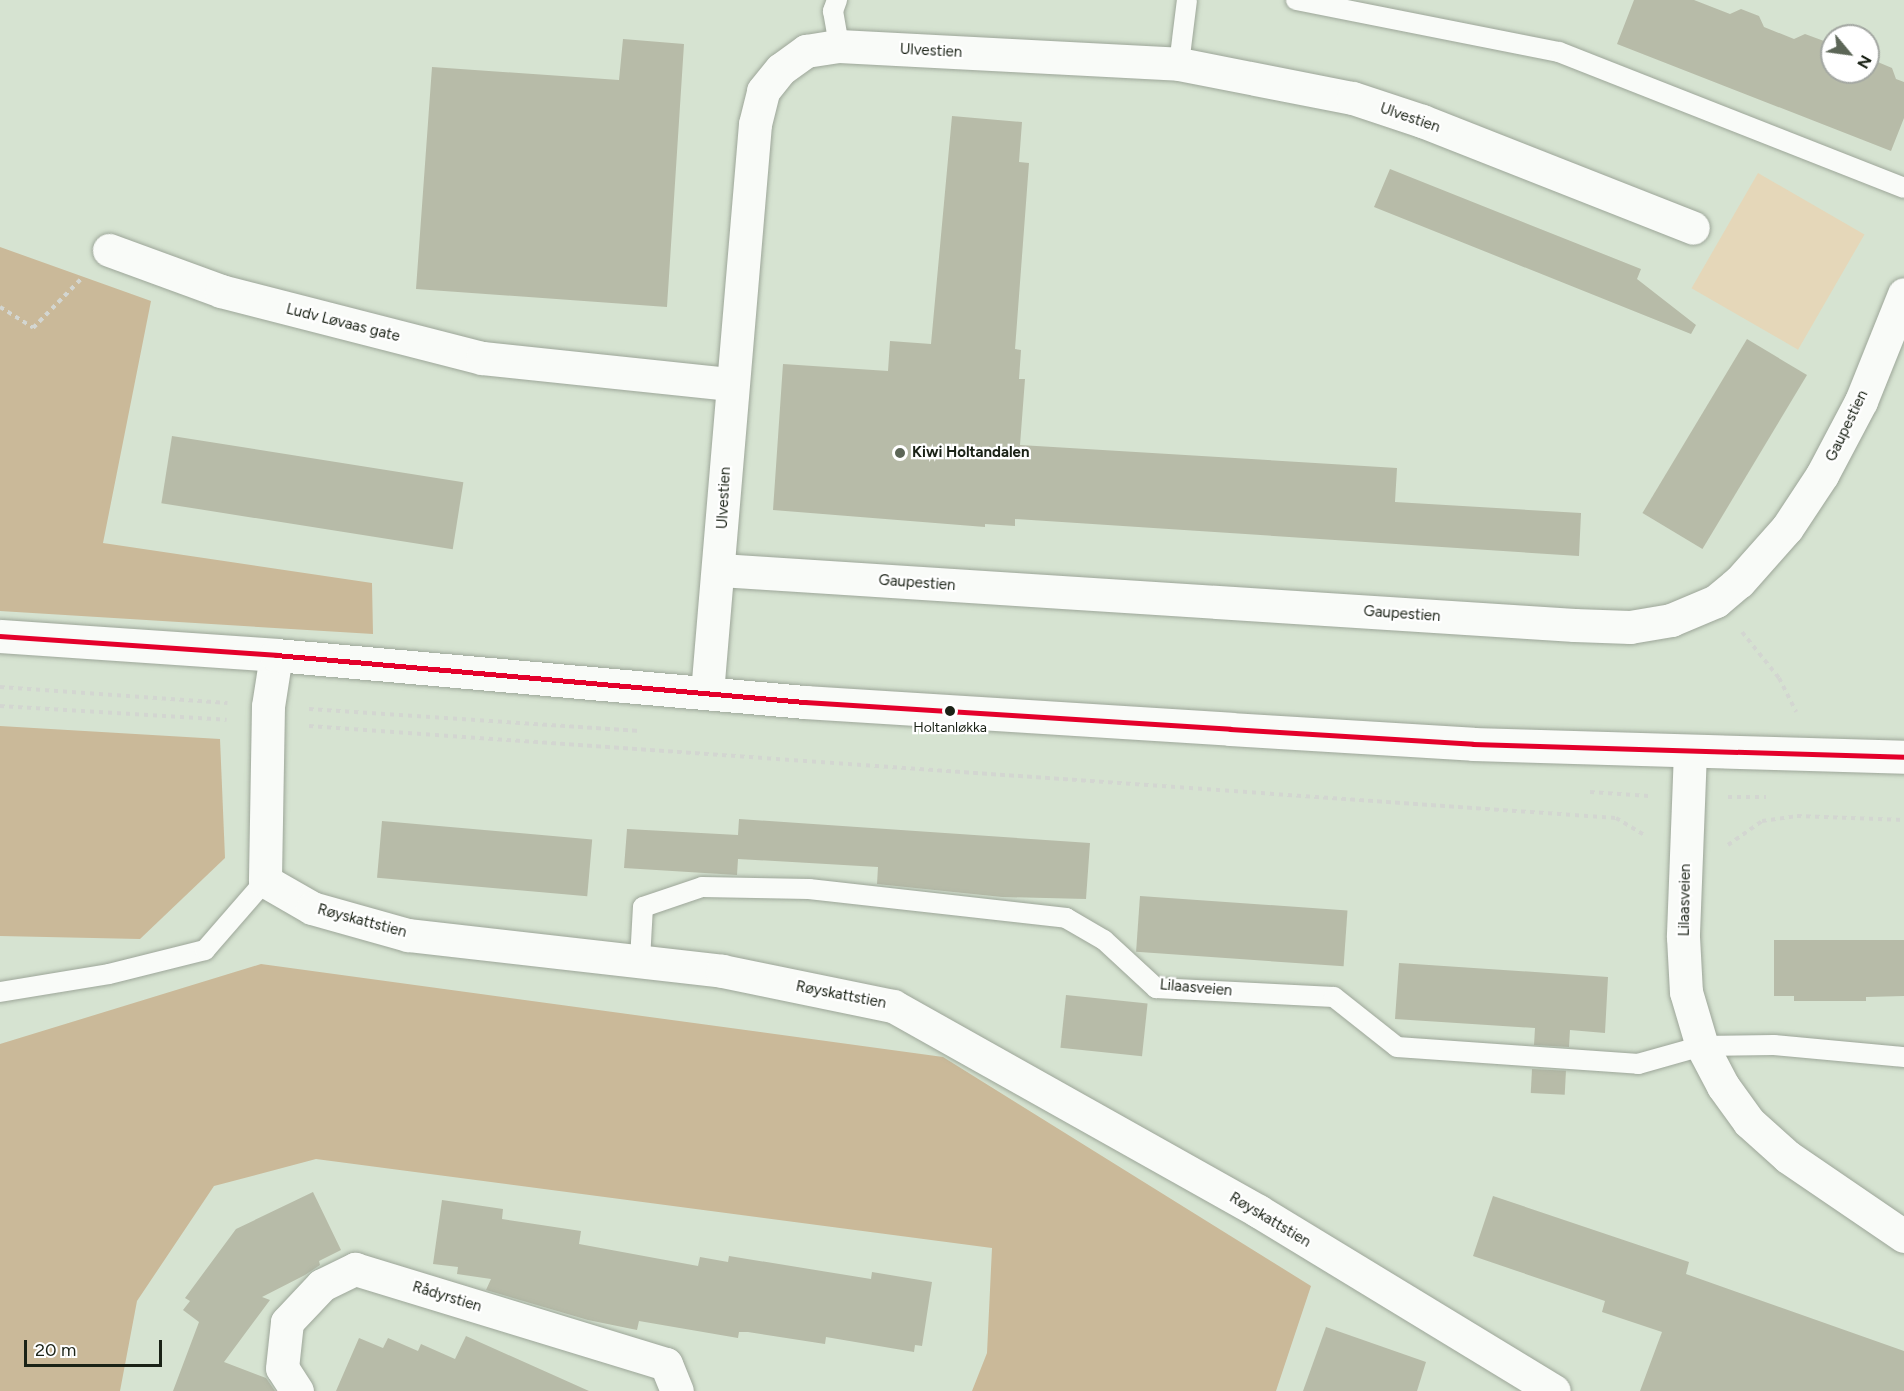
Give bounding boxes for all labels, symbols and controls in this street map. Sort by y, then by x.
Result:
north arrow [1820,24,1880,84]
street label: Ulvestien [899,40,963,62]
text: N [1853,52,1876,72]
street label: Ulvestien [1378,99,1442,137]
street label: Ludv Løvaas gate [284,300,402,346]
street label: Gaupestien [1822,387,1872,465]
place label: Kiwi Holtandalen [912,444,1029,462]
marker: Kiwi Holtandalen [893,446,907,460]
street label: Ulvestien [713,466,735,530]
street label: Gaupestien [878,571,956,595]
street label: Gaupestien [1363,602,1441,626]
marker: Holtanløkka [944,705,956,717]
place label: Holtanløkka [913,720,987,736]
street label: Lilaasveien [1675,863,1695,937]
street label: Røyskattstien [315,900,409,942]
street label: Lilaasveien [1159,976,1233,1000]
street label: Røyskattstien [794,977,888,1013]
street label: Røyskattstien [1226,1189,1314,1251]
street label: Rådyrstien [410,1278,484,1316]
scale bar [27,1328,165,1366]
text: 20 m [35,1339,76,1361]

